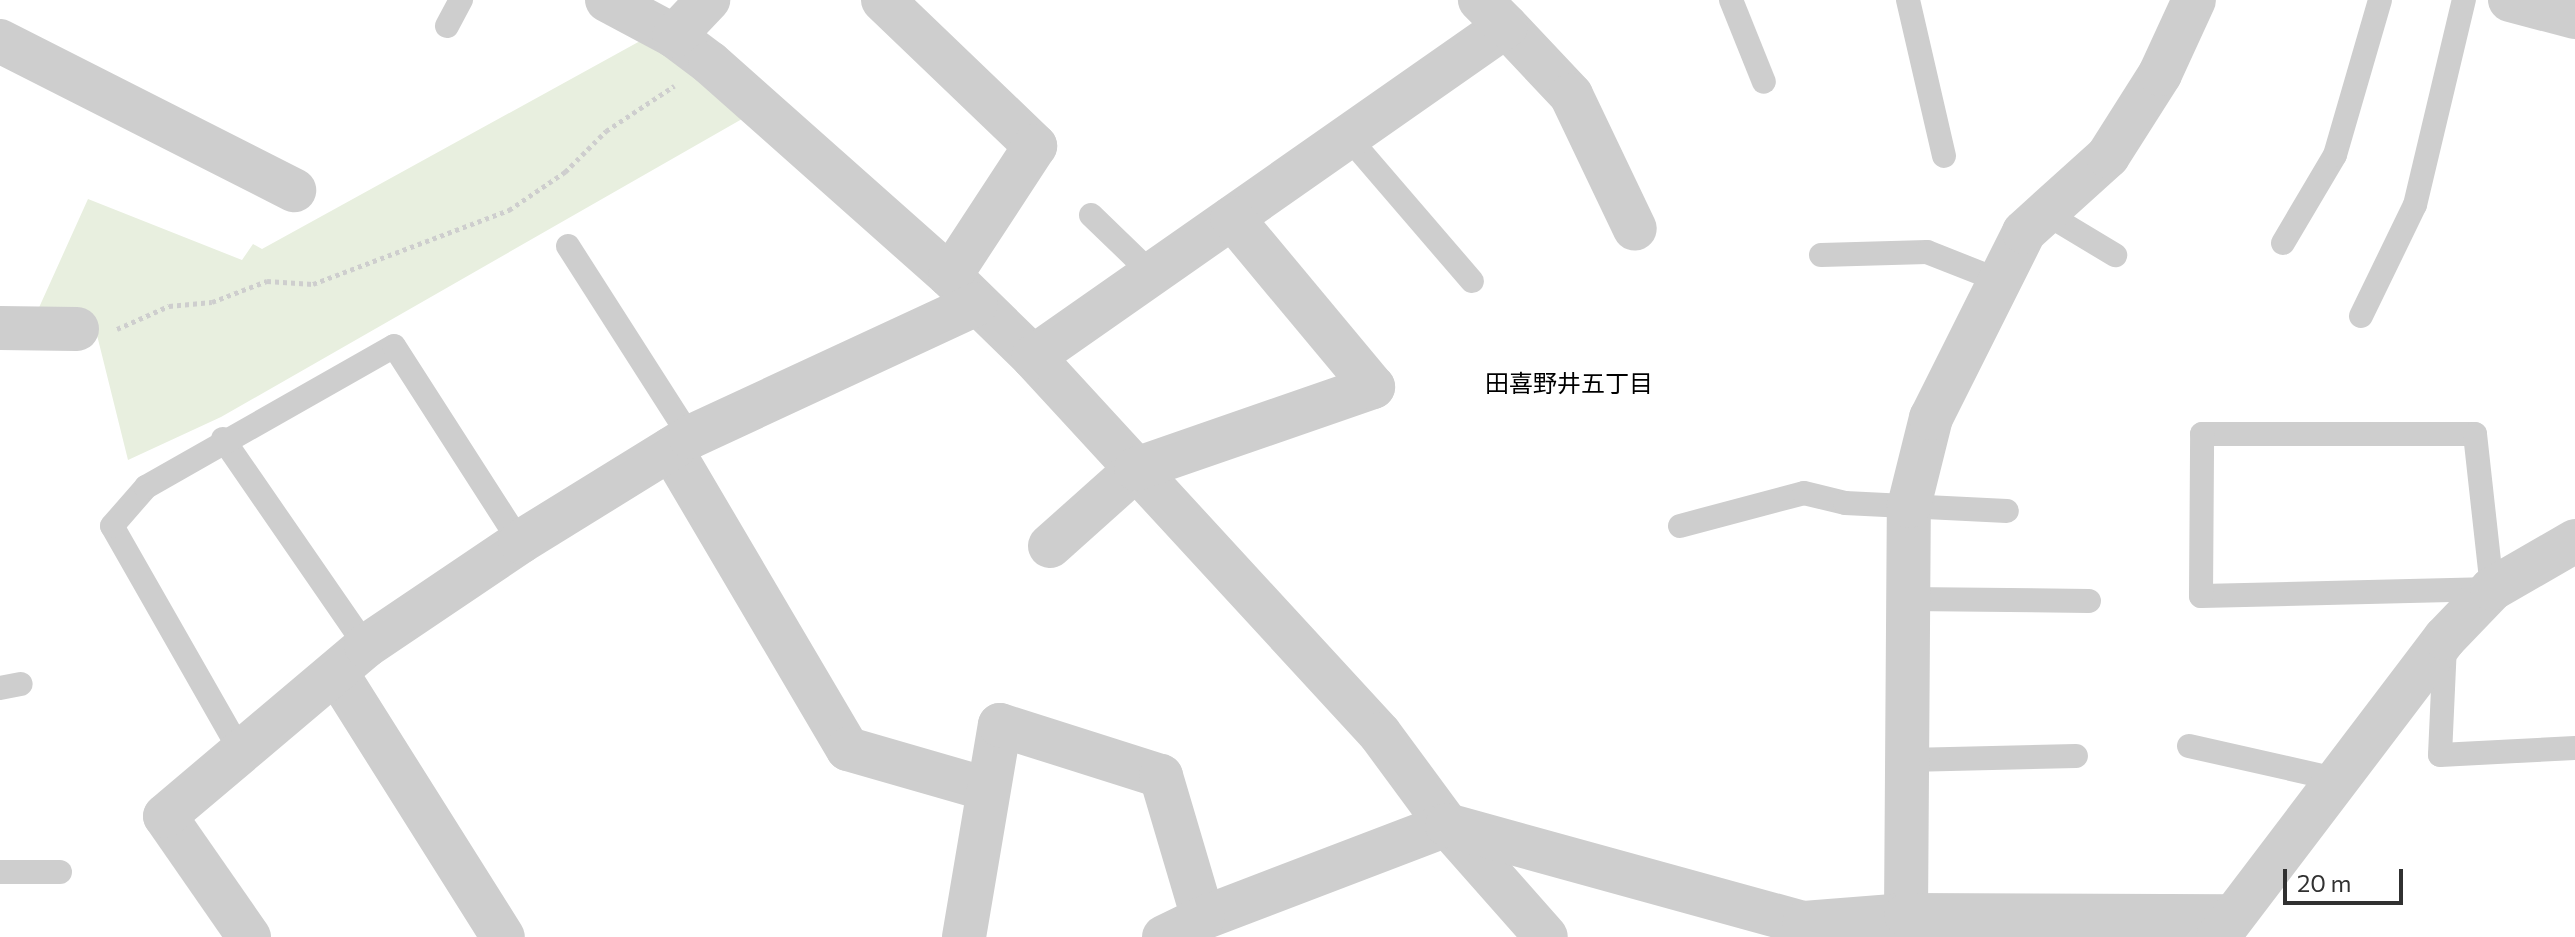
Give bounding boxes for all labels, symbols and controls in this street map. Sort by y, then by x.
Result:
district label: 田喜野井五丁目 [1485,369,1653,397]
scale bar [2287,853,2407,903]
text: 20 m [2297,868,2351,897]

